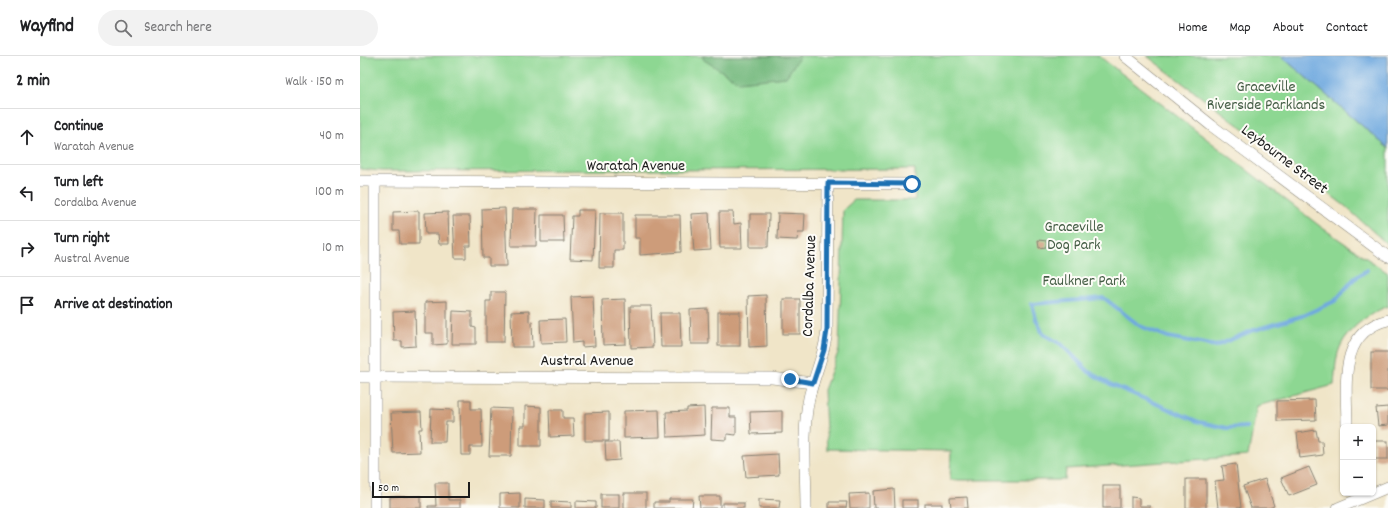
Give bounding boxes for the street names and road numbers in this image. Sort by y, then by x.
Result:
street label: Leybourne Street [1236,120,1332,201]
street label: Waratah Avenue [587,155,685,178]
street label: Cordalba Avenue [797,235,823,337]
street label: Austral Avenue [541,350,633,373]

